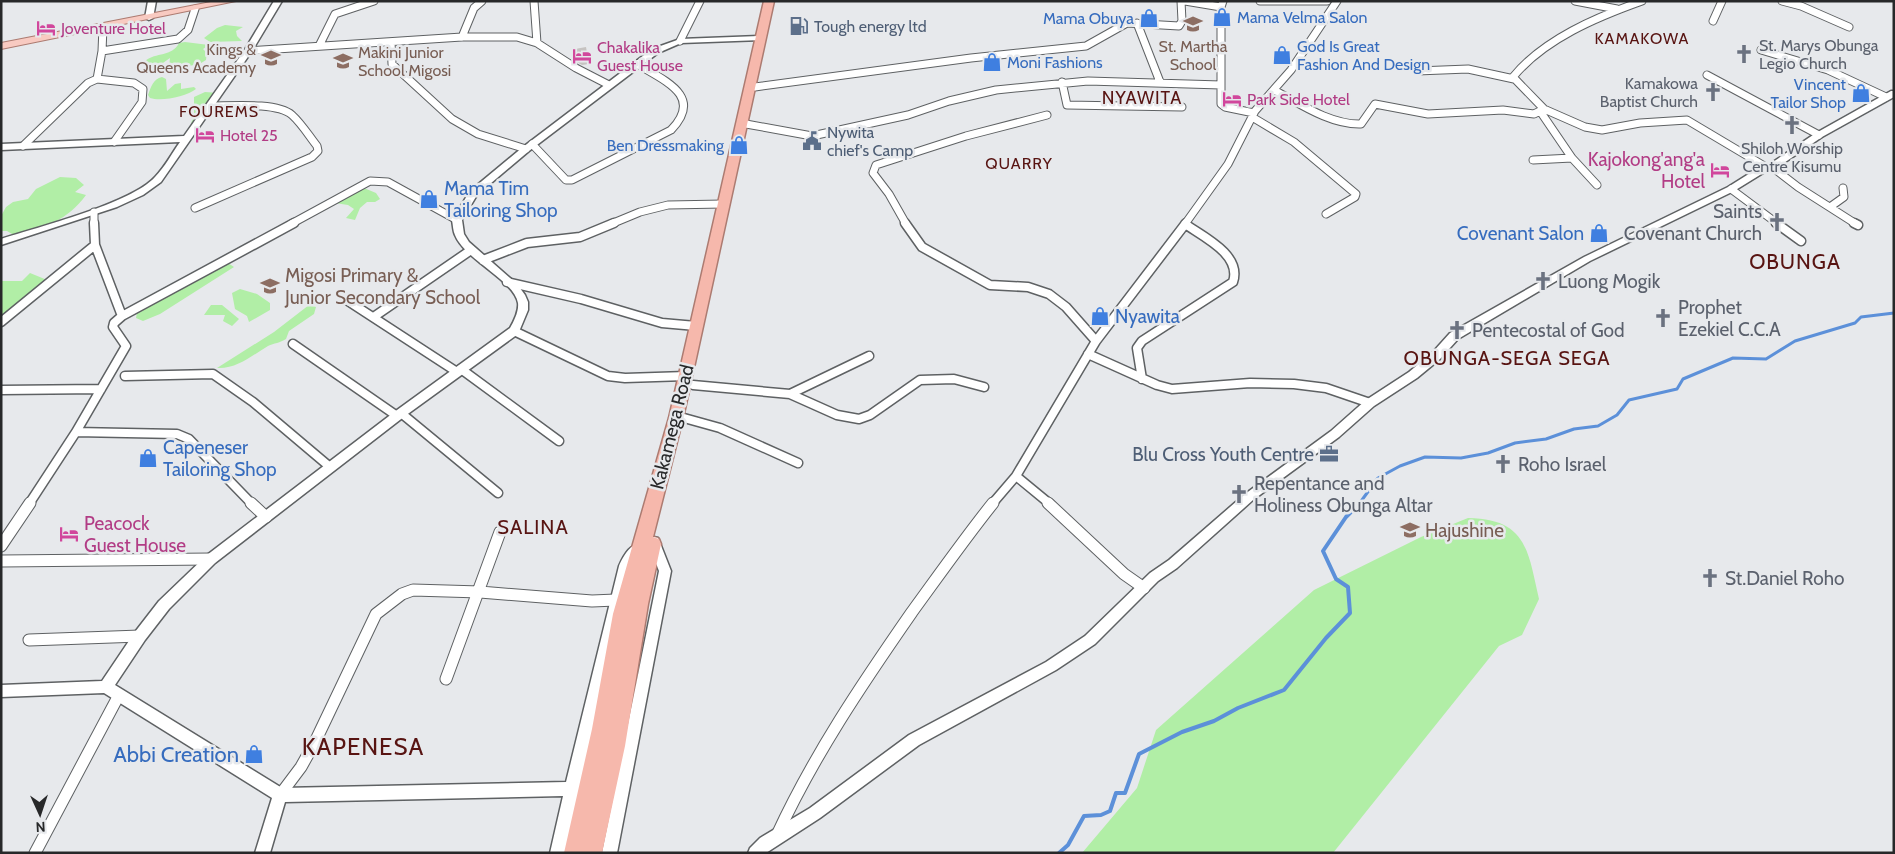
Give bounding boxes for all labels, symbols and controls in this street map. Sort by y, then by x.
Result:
shop icon: Mama Velma Salon [1211,6,1233,28]
shop icon: Mama Obuya [1138,7,1160,29]
place label: Mama Velma Salon [1237,8,1367,27]
place label: Mama Obuya [1043,9,1134,28]
school or university icon: St. Martha School [1182,13,1204,35]
fuel station icon: Tough energy ltd [788,15,810,37]
hotel icon: Joventure Hotel [35,17,57,39]
place label: Tough energy ltd [814,17,927,36]
place label: Joventure Hotel [60,19,166,38]
district label: KAMAKOWA [1595,29,1689,48]
place label: St. Marys Obunga Legio Church [1759,36,1879,73]
place label: St. Martha School [1159,37,1228,74]
place label: God Is Great Fashion And Design [1297,37,1430,74]
place label: Chakalika Guest House [597,38,683,75]
place label: Kings & Queens Academy [136,40,256,77]
place label: Makini Junior School Migosi [358,43,451,80]
church icon: St. Marys Obunga Legio Church [1733,43,1755,65]
shop icon: God Is Great Fashion And Design [1271,44,1293,66]
hotel icon: Chakalika Guest House [571,45,593,67]
school or university icon: Kings & Queens Academy [260,47,282,69]
school or university icon: Makini Junior School Migosi [332,50,354,72]
shop icon: Moni Fashions [981,51,1003,73]
place label: Moni Fashions [1007,53,1103,72]
place label: Kamakowa Baptist Church [1600,74,1698,111]
place label: Vincent Tailor Shop [1771,75,1847,112]
church icon: Kamakowa Baptist Church [1702,81,1724,103]
shop icon: Vincent Tailor Shop [1850,82,1872,104]
district label: NYAWITA [1102,87,1182,109]
hotel icon: Park Side Hotel [1221,88,1243,110]
place label: Park Side Hotel [1247,90,1350,109]
district label: FOUREMS [179,102,259,121]
church icon: Shiloh Worship Centre Kisumu [1781,114,1803,136]
place label: Nywita chief's Camp [827,123,913,160]
hotel icon: Hotel 25 [194,124,216,146]
place label: Hotel 25 [220,126,278,145]
public building icon: Nywita chief's Camp [801,130,823,152]
shop icon: Ben Dressmaking [728,134,750,156]
place label: Ben Dressmaking [607,136,725,155]
place label: Shiloh Worship Centre Kisumu [1741,139,1843,176]
place label: Kajokong'ang'a Hotel [1588,148,1706,193]
district label: QUARRY [985,154,1053,173]
hotel icon: Kajokong'ang'a Hotel [1709,159,1731,181]
place label: Mama Tim Tailoring Shop [444,177,558,222]
shop icon: Mama Tim Tailoring Shop [418,188,440,210]
place label: Saints Covenant Church [1624,200,1762,245]
church icon: Saints Covenant Church [1766,211,1788,233]
place label: Covenant Salon [1457,222,1584,245]
shop icon: Covenant Salon [1588,222,1610,244]
district label: OBUNGA [1749,249,1841,274]
place label: Migosi Primary & Junior Secondary School [284,264,481,309]
church icon: Luong Mogik [1532,270,1554,292]
place label: Luong Mogik [1558,270,1661,293]
school or university icon: Migosi Primary & Junior Secondary School [259,275,281,297]
place label: Prophet Ezekiel C.C.A [1678,296,1781,341]
shop icon: Nyawita [1089,305,1111,327]
place label: Nyawita [1115,305,1180,328]
church icon: Prophet Ezekiel C.C.A [1652,307,1674,329]
church icon: Pentecostal of God [1446,319,1468,341]
place label: Pentecostal of God [1472,319,1625,342]
district label: OBUNGA-SEGA SEGA [1404,346,1610,370]
street label: Kakamega Road [645,362,699,492]
place label: Capeneser Tailoring Shop [163,436,277,481]
place label: Blu Cross Youth Centre [1132,443,1314,466]
office icon: Blu Cross Youth Centre [1318,443,1340,465]
shop icon: Capeneser Tailoring Shop [137,447,159,469]
church icon: Roho Israel [1492,453,1514,475]
place label: Roho Israel [1518,453,1607,476]
place label: Repentance and Holiness Obunga Altar [1254,472,1432,517]
church icon: Repentance and Holiness Obunga Altar [1228,483,1250,505]
place label: Peacock Guest House [84,512,186,557]
district label: SALINA [497,515,569,539]
school or university icon: Hajushine [1399,519,1421,541]
place label: Hajushine [1425,519,1504,542]
hotel icon: Peacock Guest House [58,523,80,545]
church icon: St.Daniel Roho [1699,567,1721,589]
place label: St.Daniel Roho [1725,567,1844,590]
district label: KAPENESA [302,732,424,761]
place label: Abbi Creation [113,741,239,768]
shop icon: Abbi Creation [243,743,265,765]
north arrow [15,789,65,839]
text: N [35,818,46,836]

